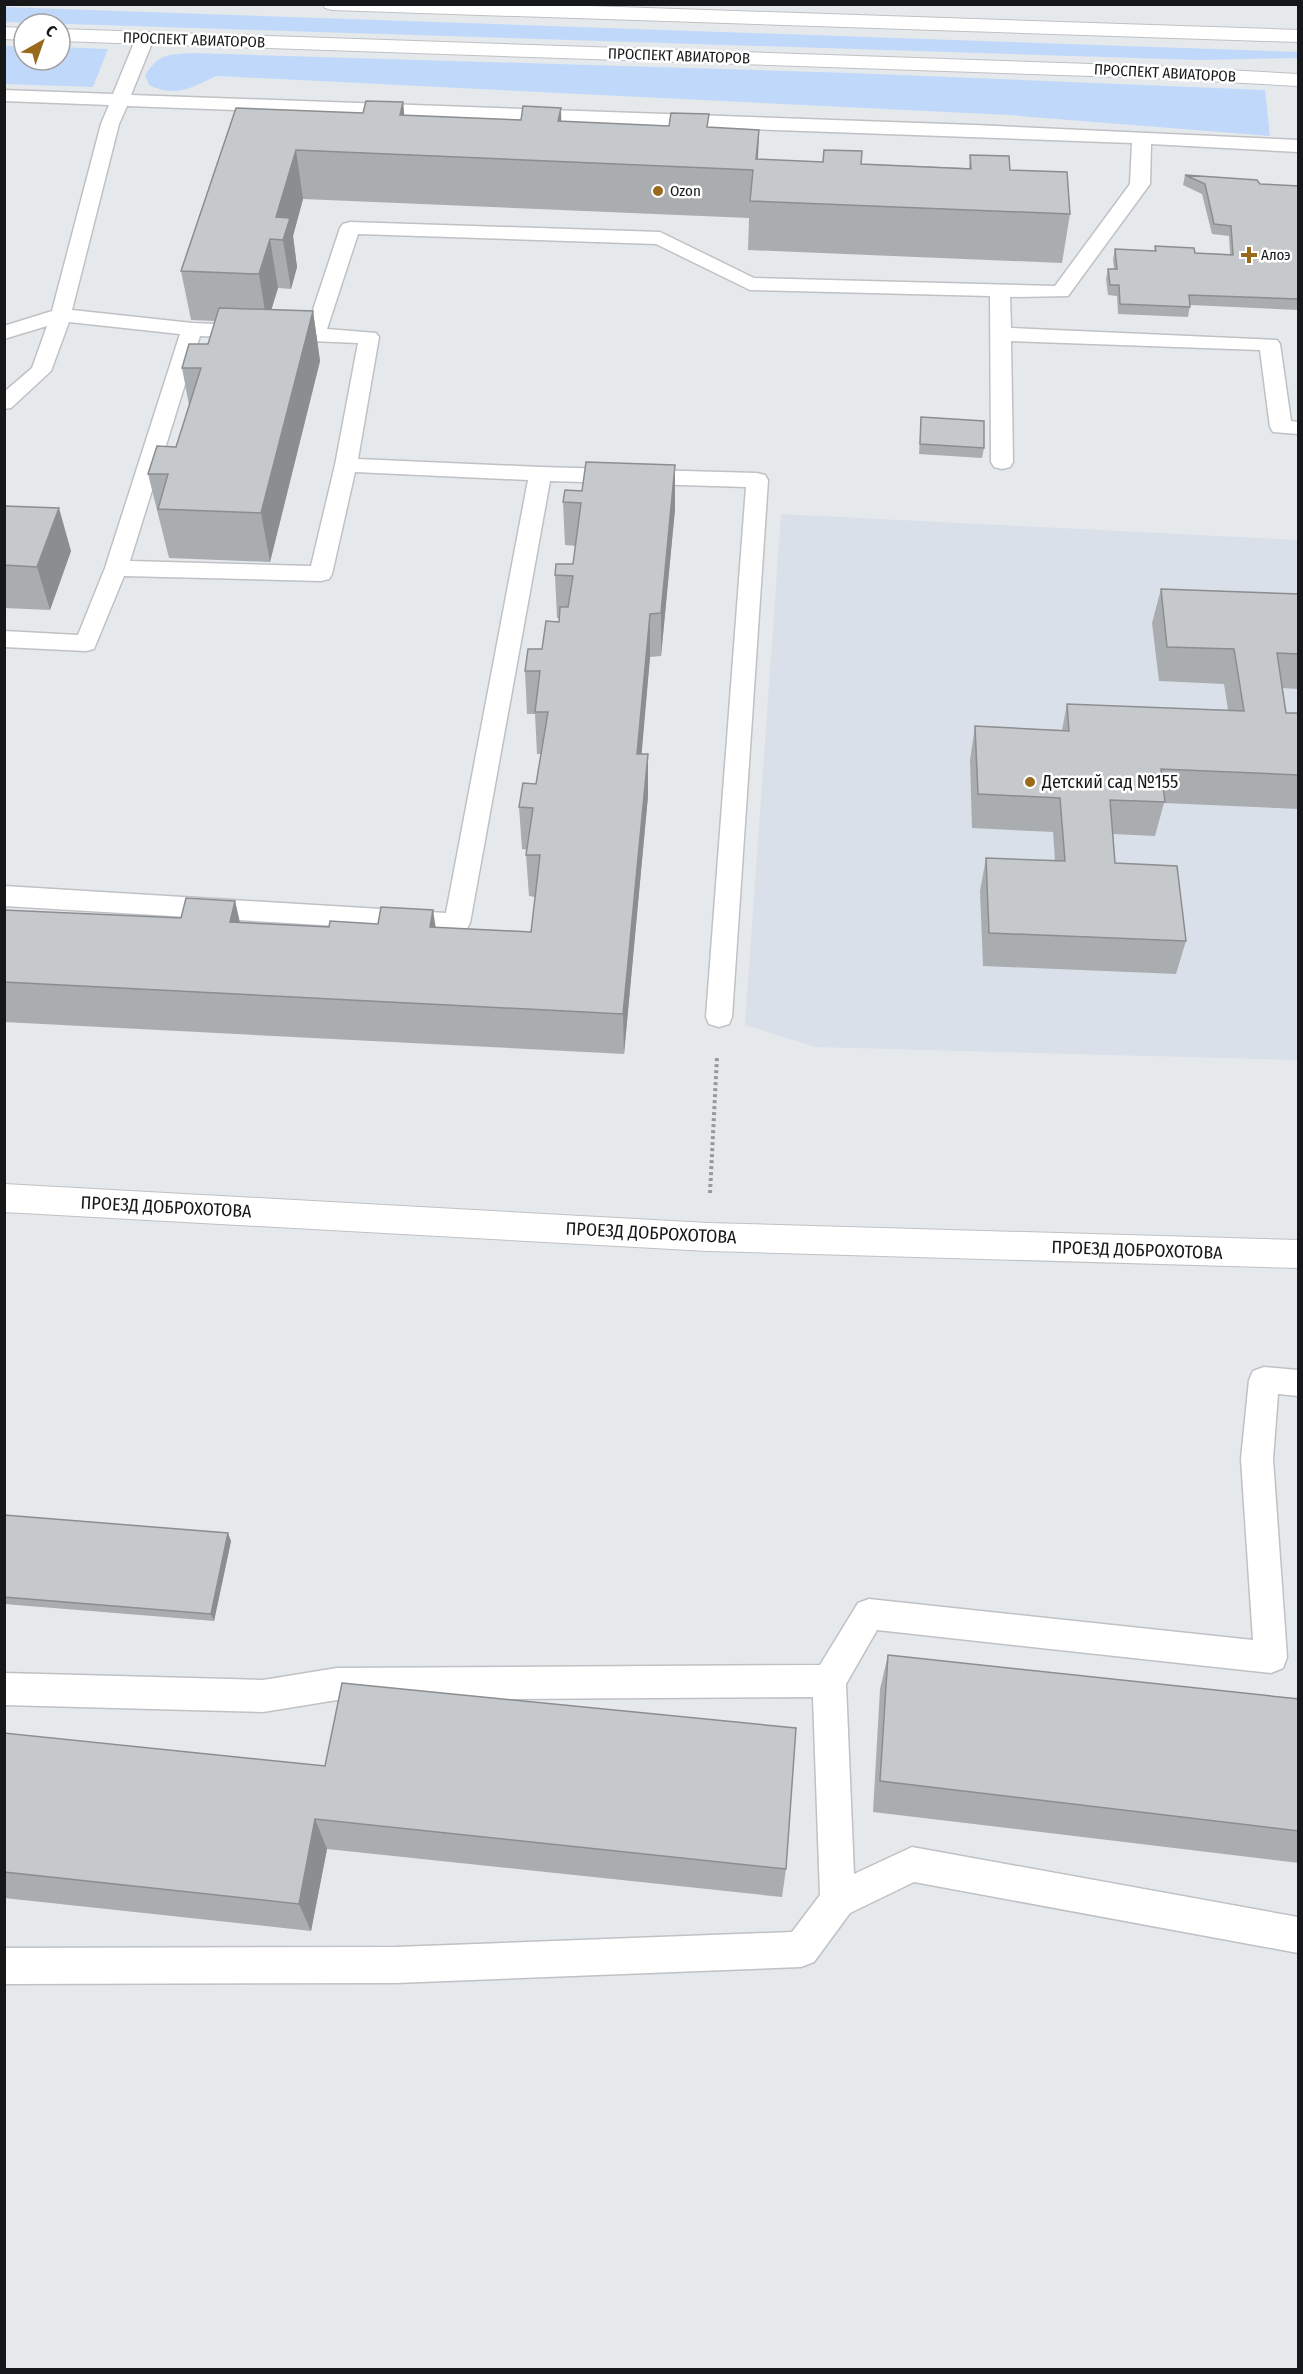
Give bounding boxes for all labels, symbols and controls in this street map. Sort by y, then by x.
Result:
north arrow [12,12,72,72]
text: С [42,21,61,41]
street label: ПРОСПЕКТ АВИАТОРОВ [123,29,265,51]
street label: ПРОСПЕКТ АВИАТОРОВ [608,45,750,67]
street label: ПРОСПЕКТ АВИАТОРОВ [1094,60,1236,86]
place label: Ozon [670,182,701,200]
marker: Ozon [651,184,665,198]
place label: Алоэ [1261,246,1291,264]
marker: Алоэ [1242,248,1256,262]
place label: Детский сад №155 [1041,771,1178,793]
marker: Детский сад №155 [1023,775,1037,789]
street label: ПРОЕЗД ДОБРОХОТОВА [80,1192,253,1222]
street label: ПРОЕЗД ДОБРОХОТОВА [565,1218,738,1248]
street label: ПРОЕЗД ДОБРОХОТОВА [1051,1236,1223,1264]

